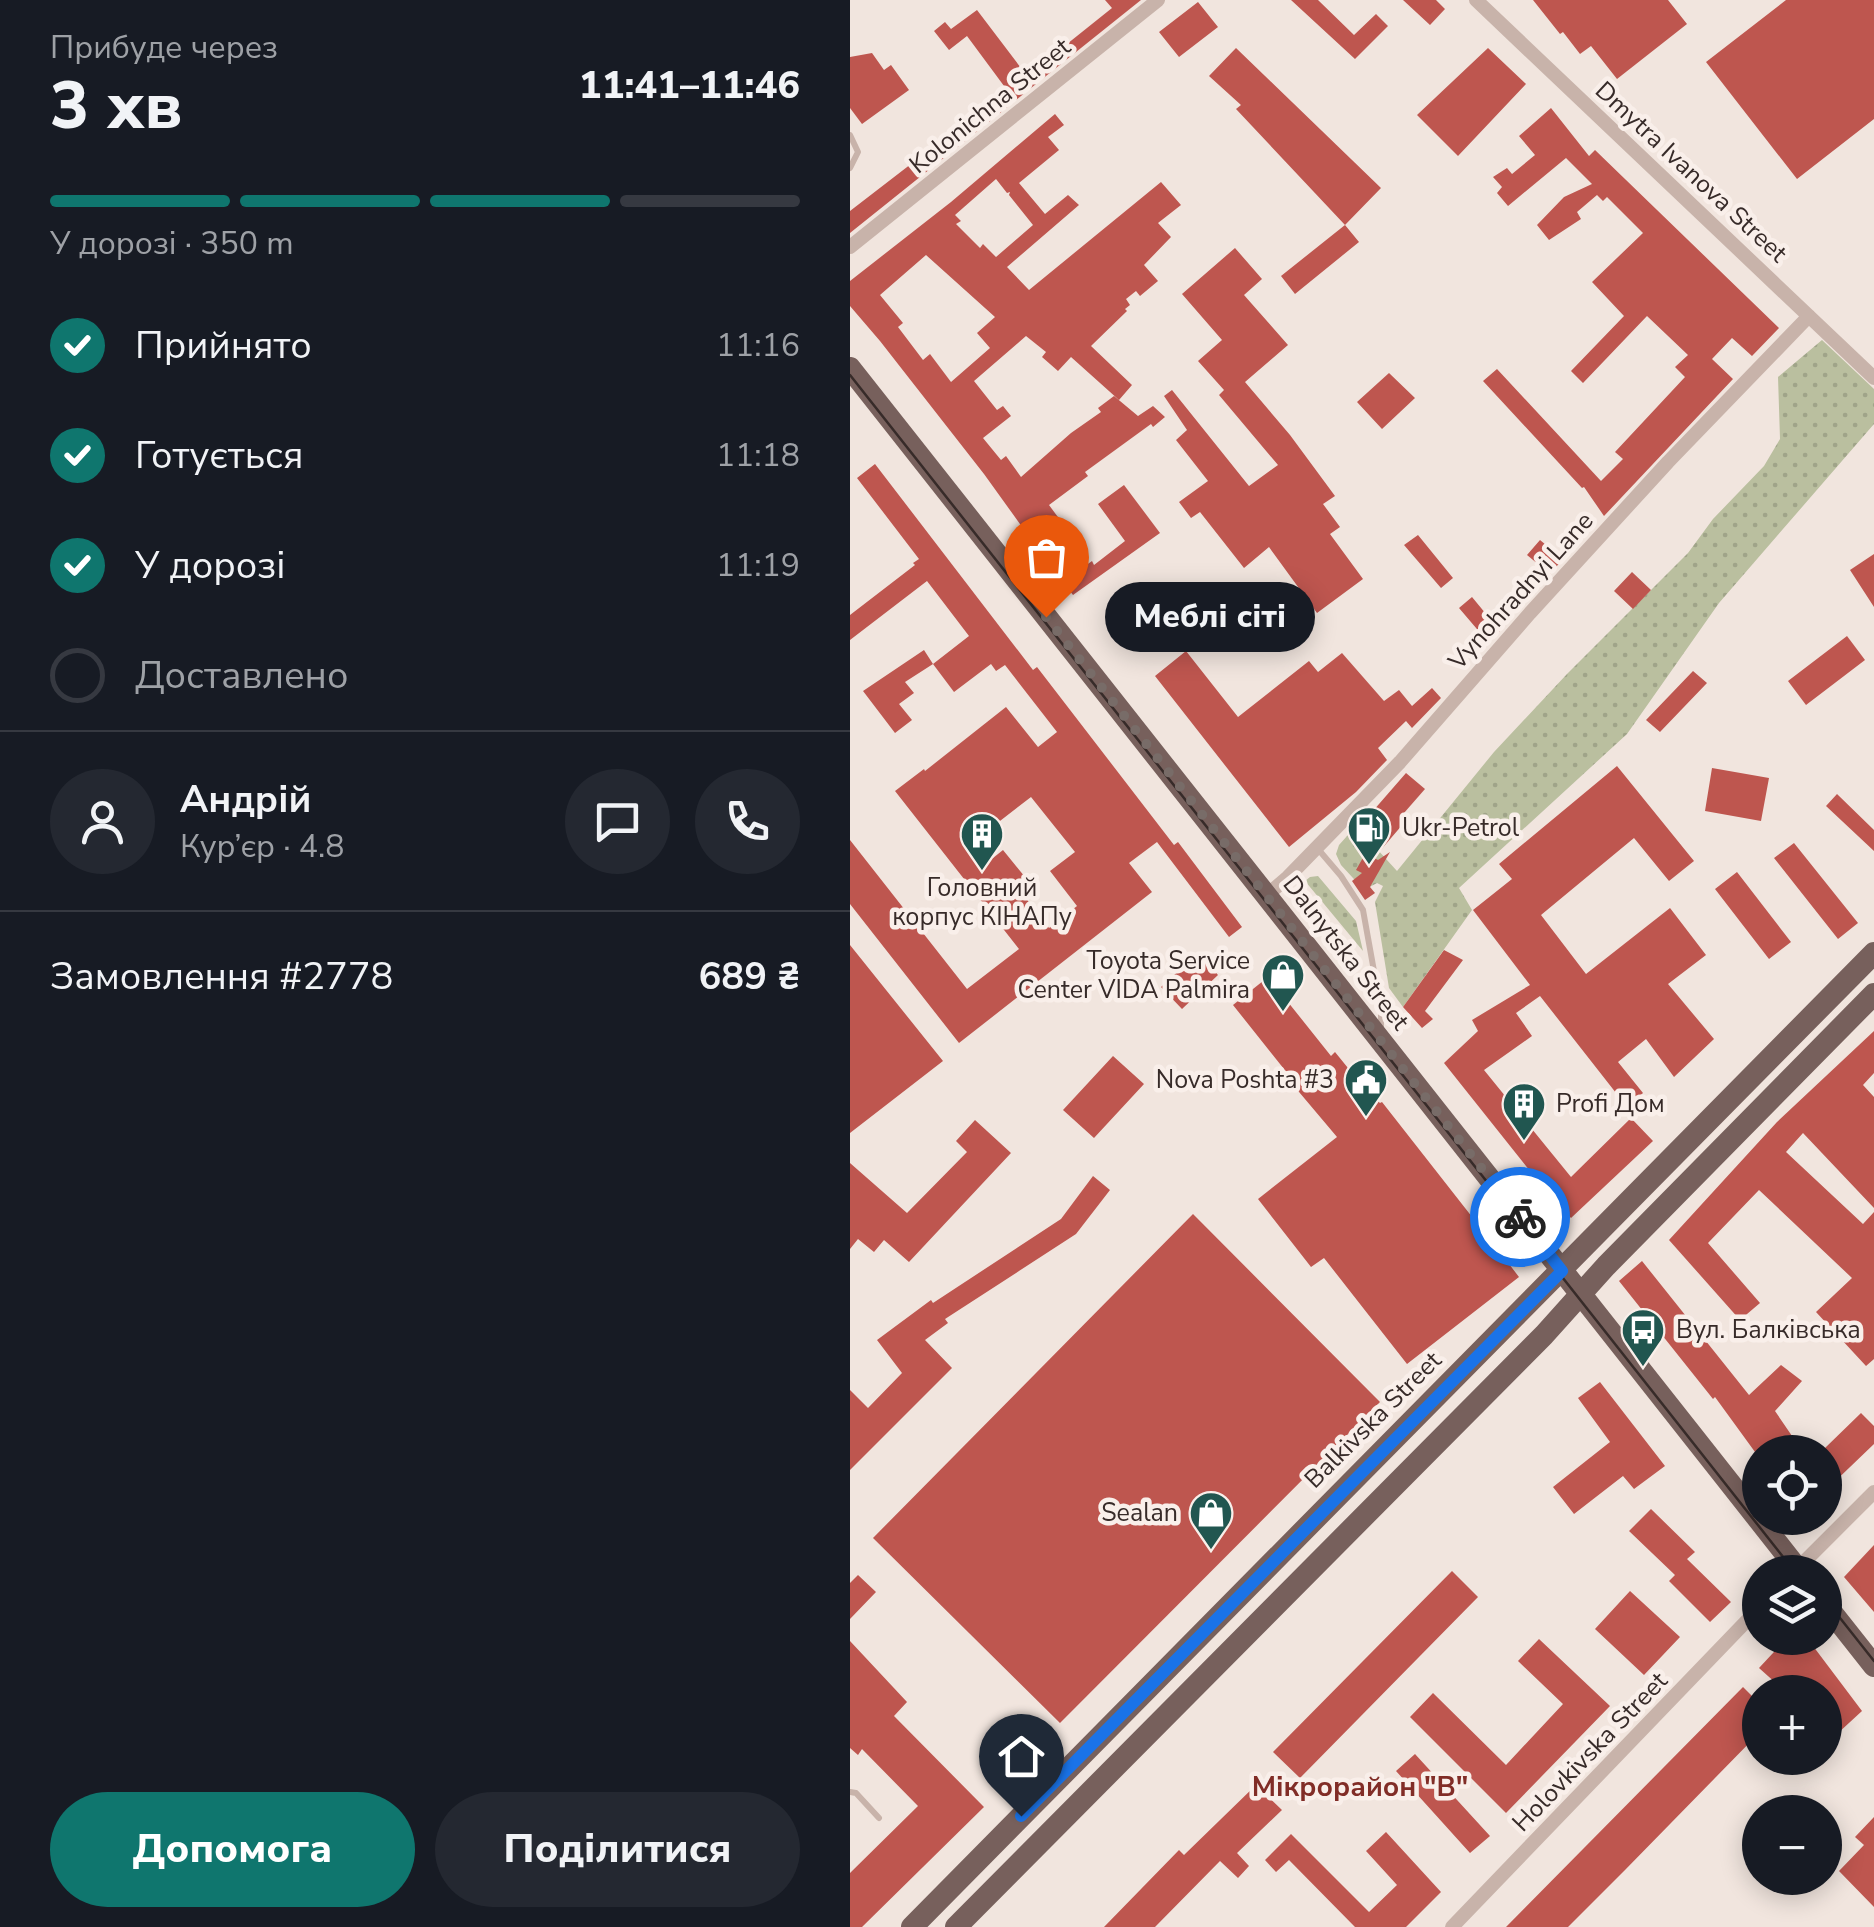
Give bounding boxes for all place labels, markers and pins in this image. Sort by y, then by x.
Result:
pin [1004,515,1089,618]
callout: Меблі сіті [1106,582,1316,652]
fuel station icon: Ukr-Petrol [1346,805,1392,866]
building icon: Головний корпус КІНАПу [959,811,1005,872]
place label: Ukr-Petrol [1402,811,1520,845]
place label: Головний корпус КІНАПу [892,871,1072,934]
place label: Toyota Service Center VIDA Palmira [1018,944,1250,1007]
shop icon: Toyota Service Center VIDA Palmira [1260,952,1306,1013]
public building icon: Nova Poshta #3 [1343,1057,1389,1118]
place label: Nova Poshta #3 [1156,1063,1334,1097]
building icon: Profi Дом [1501,1081,1547,1142]
place label: Profi Дом [1556,1087,1665,1121]
bus stop icon: Вул. Балківська [1620,1307,1666,1368]
place label: Вул. Балківська [1676,1313,1861,1347]
shop icon: Sealan [1188,1490,1234,1551]
place label: Sealan [1101,1496,1178,1530]
pin [979,1714,1064,1817]

